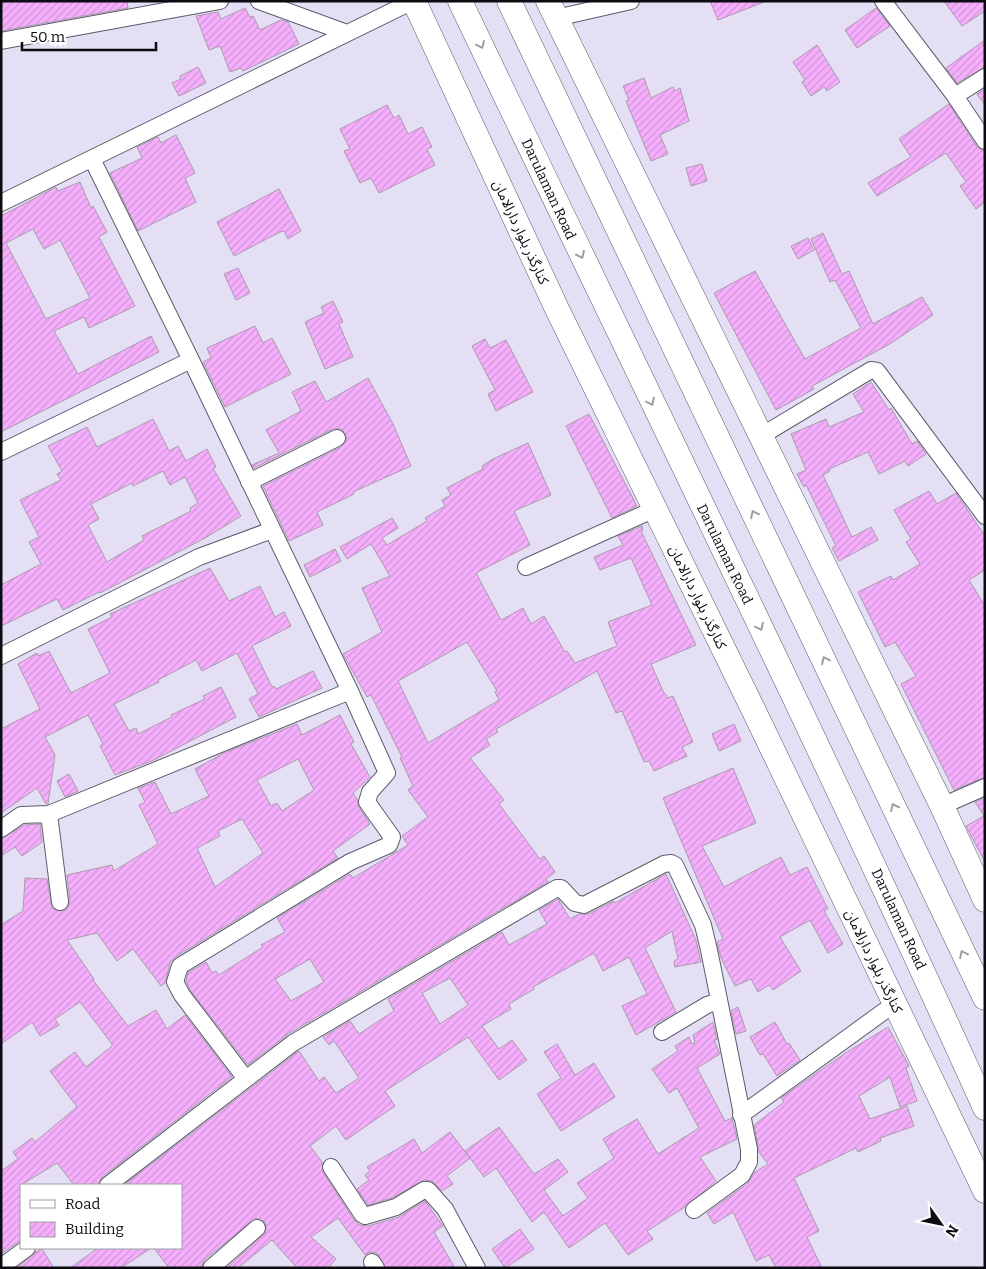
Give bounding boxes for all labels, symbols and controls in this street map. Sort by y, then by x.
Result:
scale bar [22,20,156,52]
text: 50 m [30,28,66,46]
one-way arrow [475,40,485,49]
street label: Darulaman Road [518,136,579,242]
street label: کنارگذر بلوار دارالامان [489,177,552,287]
one-way arrow [575,250,585,259]
one-way arrow [645,397,655,406]
street label: Darulaman Road [693,501,756,607]
one-way arrow [750,510,760,519]
street label: کنارگذر بلوار دارالامان [665,542,730,652]
one-way arrow [754,622,764,631]
one-way arrow [821,656,831,665]
one-way arrow [890,803,900,812]
street label: Darulaman Road [868,866,929,972]
street label: کنارگذر بلوار دارالامان [841,906,906,1016]
one-way arrow [959,950,969,959]
legend [20,1184,182,1249]
text: Road [65,1195,100,1213]
north arrow [916,1199,966,1249]
text: Building [65,1220,124,1238]
text: N [941,1222,962,1240]

